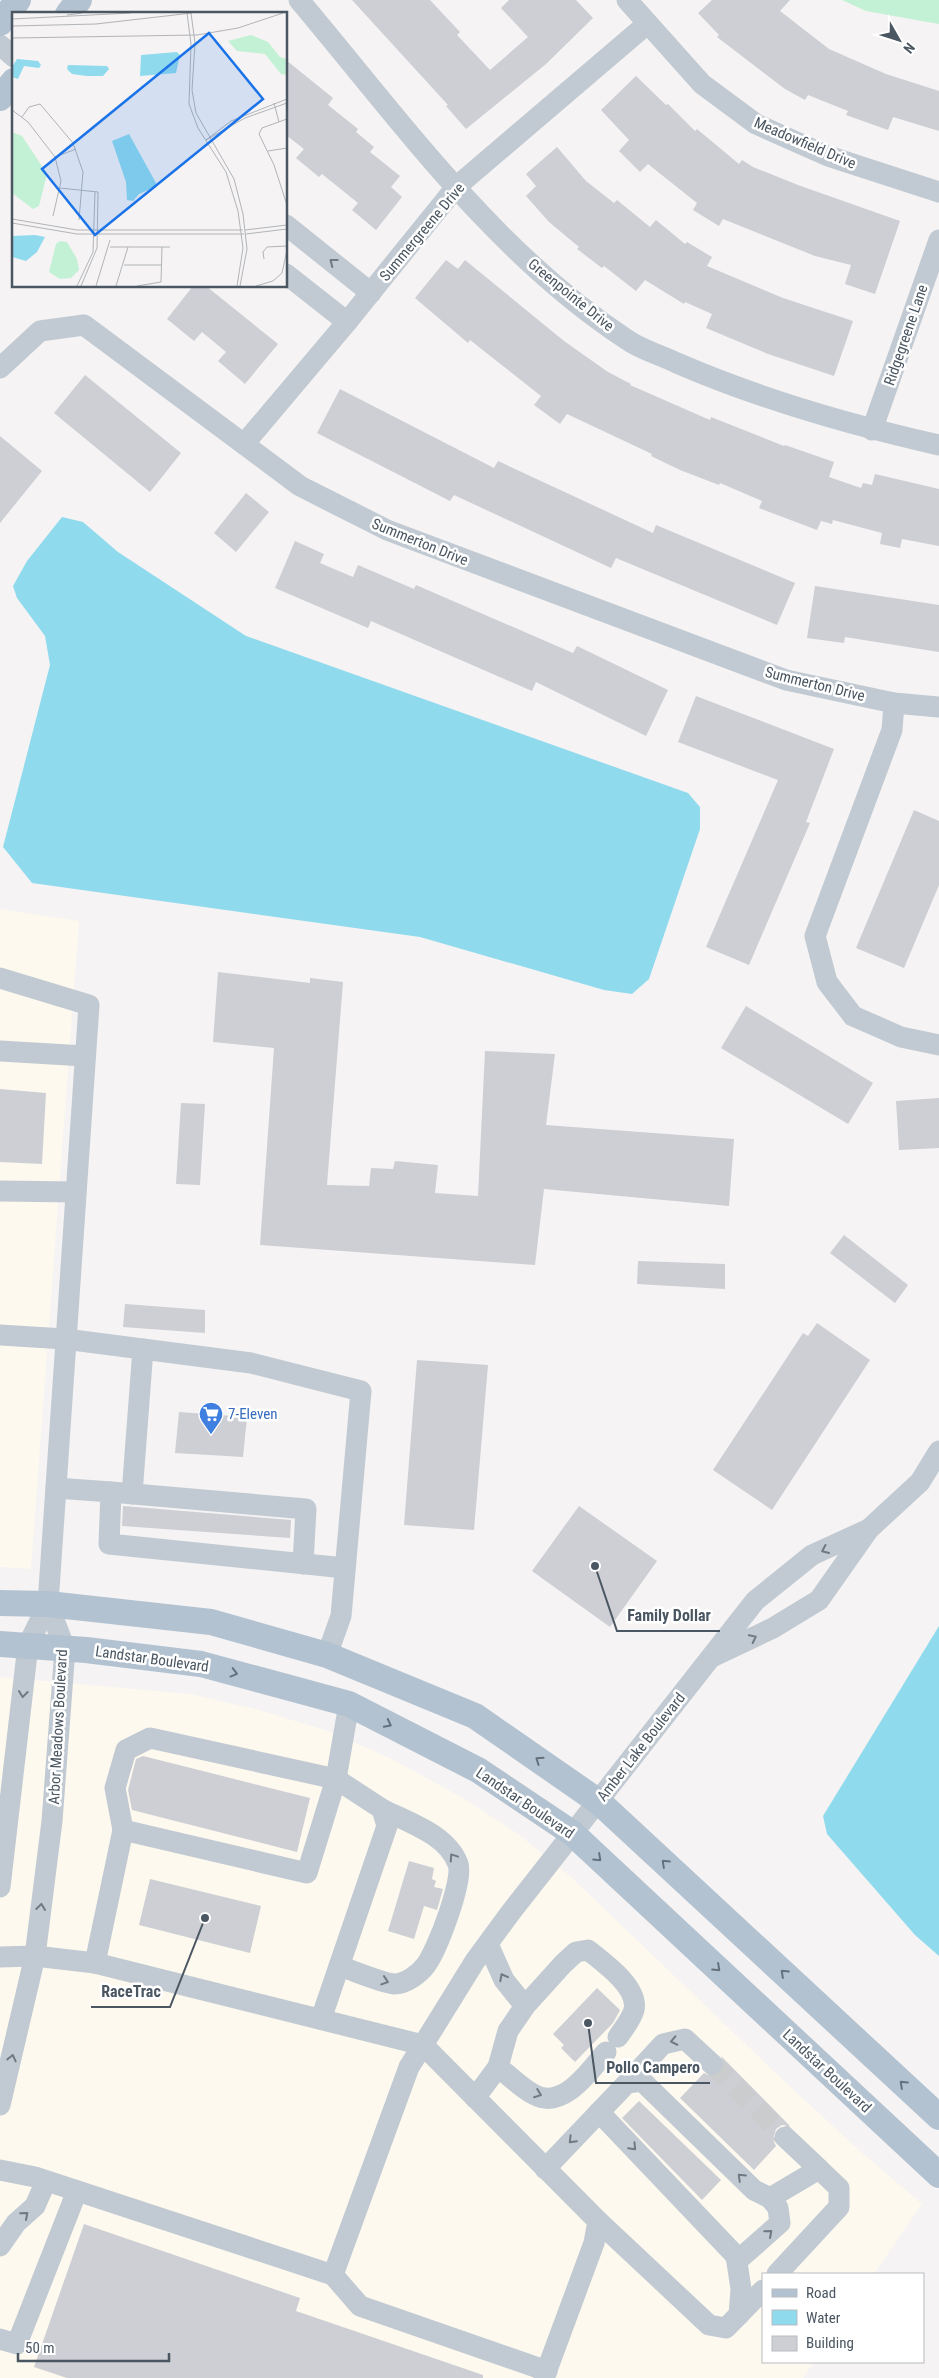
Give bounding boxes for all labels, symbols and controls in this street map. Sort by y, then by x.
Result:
inset map [12,12,288,288]
north arrow [874,15,924,65]
text: N [900,40,918,57]
street label: Meadowfield Drive [751,113,859,173]
street label: Summergreene Drive [376,179,468,285]
street label: Greenpointe Drive [524,255,618,335]
one-way arrow [330,260,339,268]
street label: Ridgegreene Lane [880,282,932,388]
street label: Summerton Drive [369,515,471,569]
street label: Summerton Drive [763,663,867,705]
supermarket icon: 7-Eleven [198,1401,224,1435]
place label: 7-Eleven [228,1405,278,1423]
one-way arrow [821,1543,830,1554]
callout: Family Dollar [617,1600,720,1631]
text: Family Dollar [627,1606,711,1625]
one-way arrow [748,1633,757,1644]
street label: Landstar Boulevard [94,1642,210,1676]
street label: Arbor Meadows Boulevard [45,1649,71,1805]
one-way arrow [230,1667,239,1678]
street label: Amber Lake Boulevard [593,1689,689,1805]
one-way arrow [18,1690,29,1698]
one-way arrow [382,1718,391,1728]
one-way arrow [535,1757,545,1766]
street label: Landstar Boulevard [473,1764,577,1842]
one-way arrow [592,1852,601,1861]
one-way arrow [450,1853,459,1863]
one-way arrow [661,1860,670,1869]
one-way arrow [35,1903,46,1911]
one-way arrow [711,1962,720,1971]
one-way arrow [781,1970,790,1979]
one-way arrow [500,1973,510,1982]
one-way arrow [381,1975,389,1985]
callout: RaceTrac [91,1976,170,2007]
text: RaceTrac [101,1982,161,2001]
street label: Landstar Boulevard [779,2025,875,2117]
one-way arrow [669,2035,678,2046]
callout: Pollo Campero [596,2052,710,2083]
one-way arrow [6,2054,17,2063]
text: Pollo Campero [606,2058,700,2077]
one-way arrow [900,2080,909,2089]
one-way arrow [533,2088,542,2098]
one-way arrow [569,2134,578,2143]
one-way arrow [627,2141,636,2150]
one-way arrow [738,2174,747,2183]
one-way arrow [19,2212,28,2220]
one-way arrow [763,2230,772,2239]
legend [762,2273,924,2363]
text: Road [806,2284,836,2302]
text: Water [806,2309,841,2327]
scale bar [18,2330,169,2362]
text: Building [806,2334,854,2352]
text: 50 m [25,2339,55,2357]

